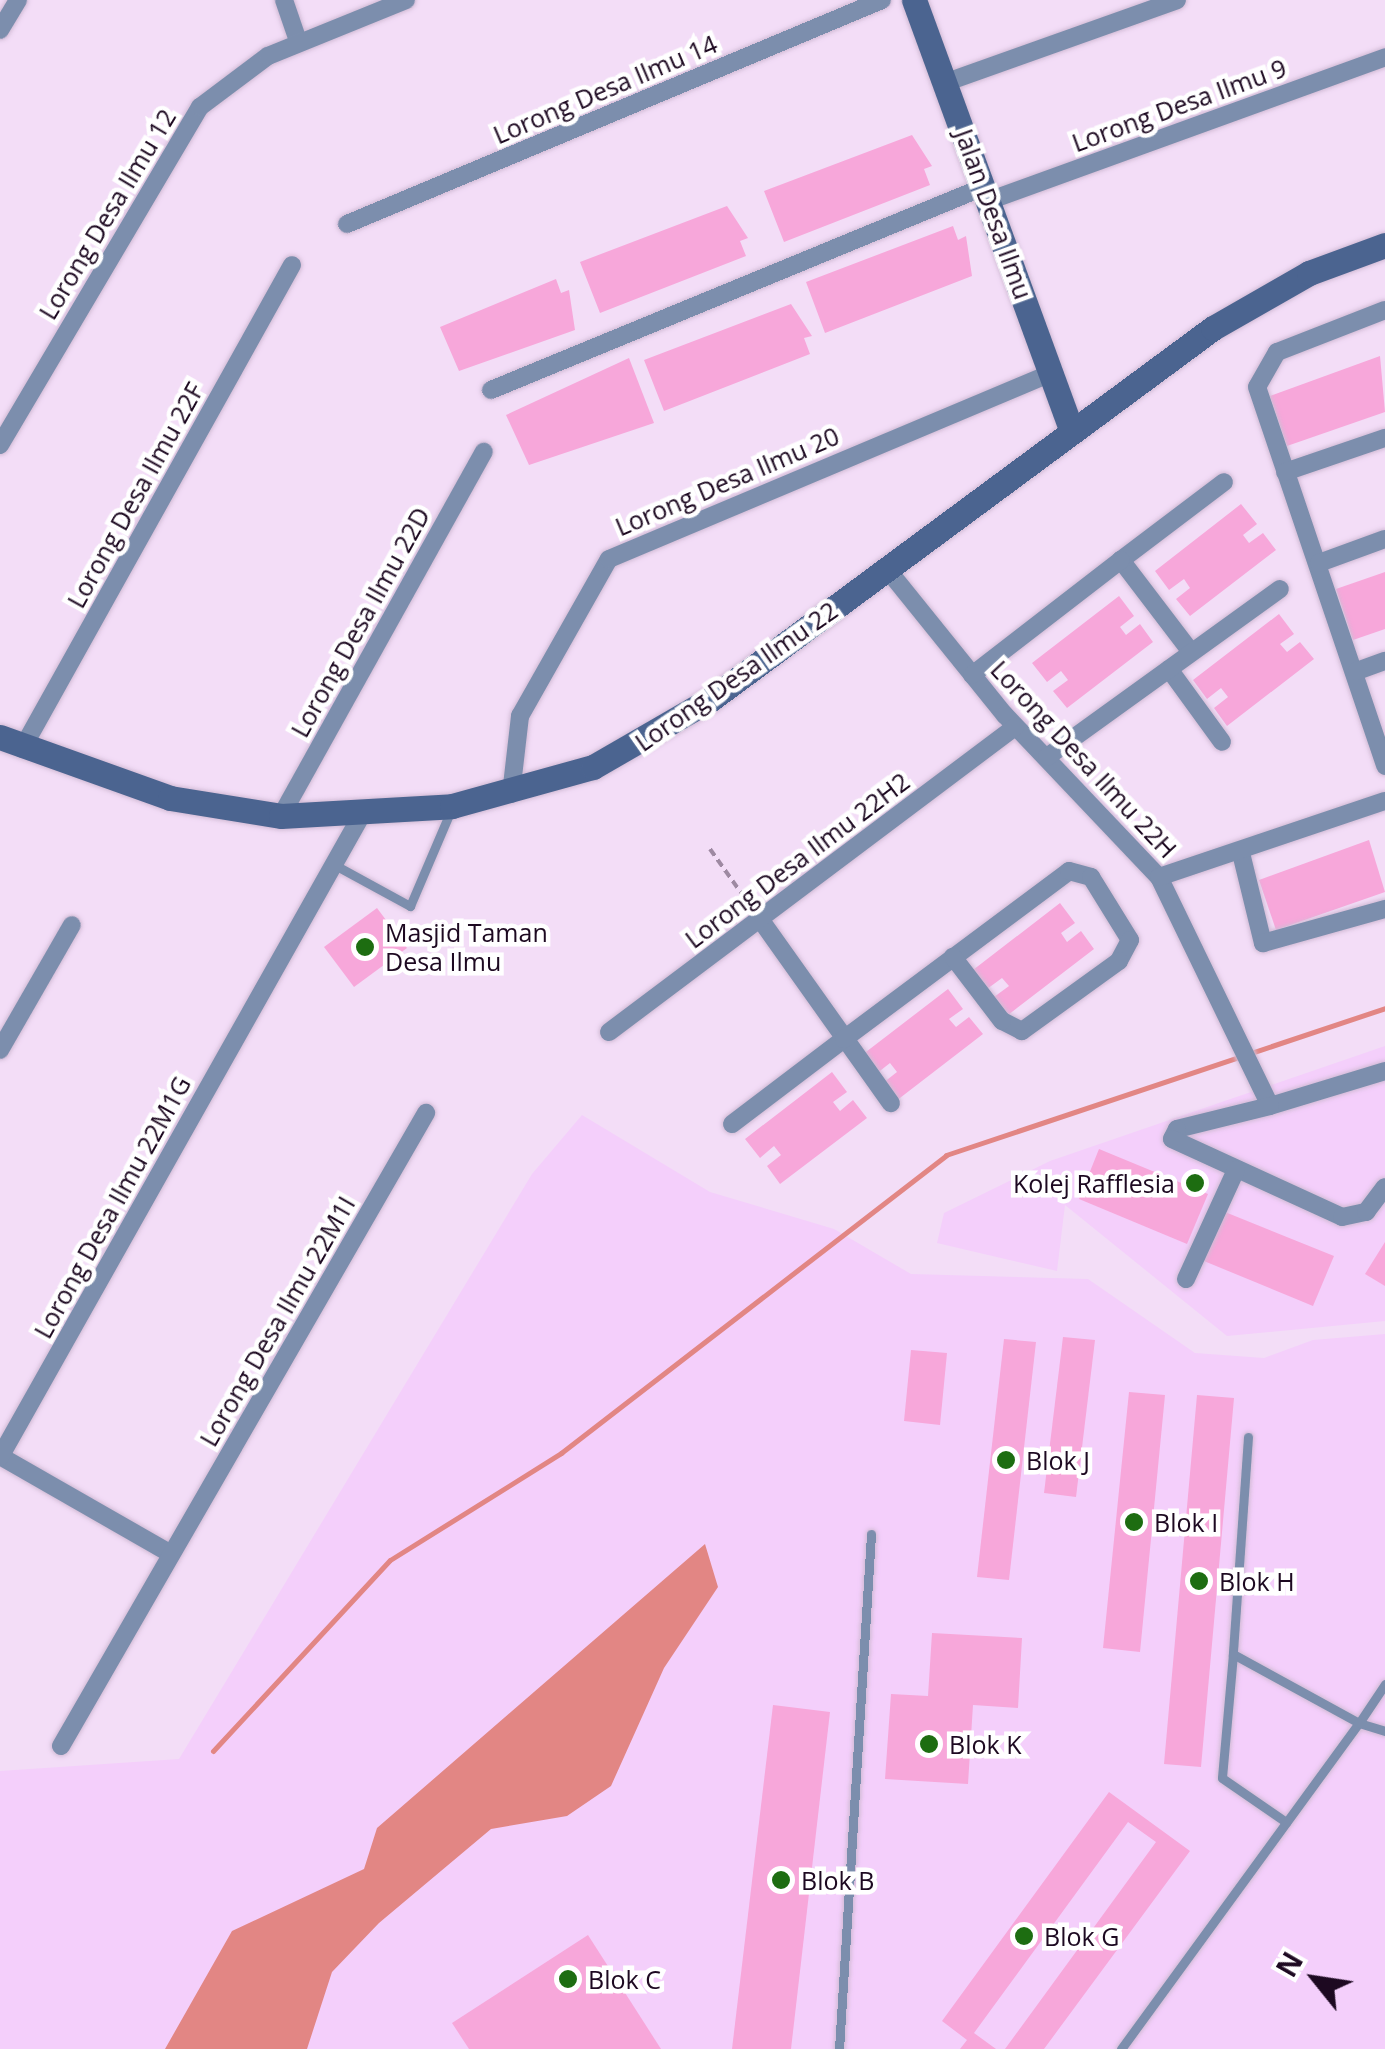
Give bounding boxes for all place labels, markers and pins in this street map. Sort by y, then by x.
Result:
place label: Masjid Taman Desa Ilmu [385,918,548,977]
marker: Masjid Taman Desa Ilmu [354,936,376,958]
place label: Kolej Rafflesia [1013,1168,1175,1198]
marker: Kolej Rafflesia [1184,1172,1206,1194]
place label: Blok J [1026,1445,1090,1475]
marker: Blok J [995,1449,1017,1471]
place label: Blok I [1154,1507,1218,1537]
marker: Blok I [1123,1511,1145,1533]
place label: Blok H [1219,1566,1295,1596]
marker: Blok H [1188,1570,1210,1592]
place label: Blok K [949,1729,1021,1759]
marker: Blok K [918,1733,940,1755]
place label: Blok B [801,1865,874,1895]
marker: Blok B [770,1869,792,1891]
place label: Blok G [1044,1921,1119,1951]
marker: Blok G [1013,1925,1035,1947]
place label: Blok C [588,1964,661,1994]
marker: Blok C [557,1968,579,1990]

